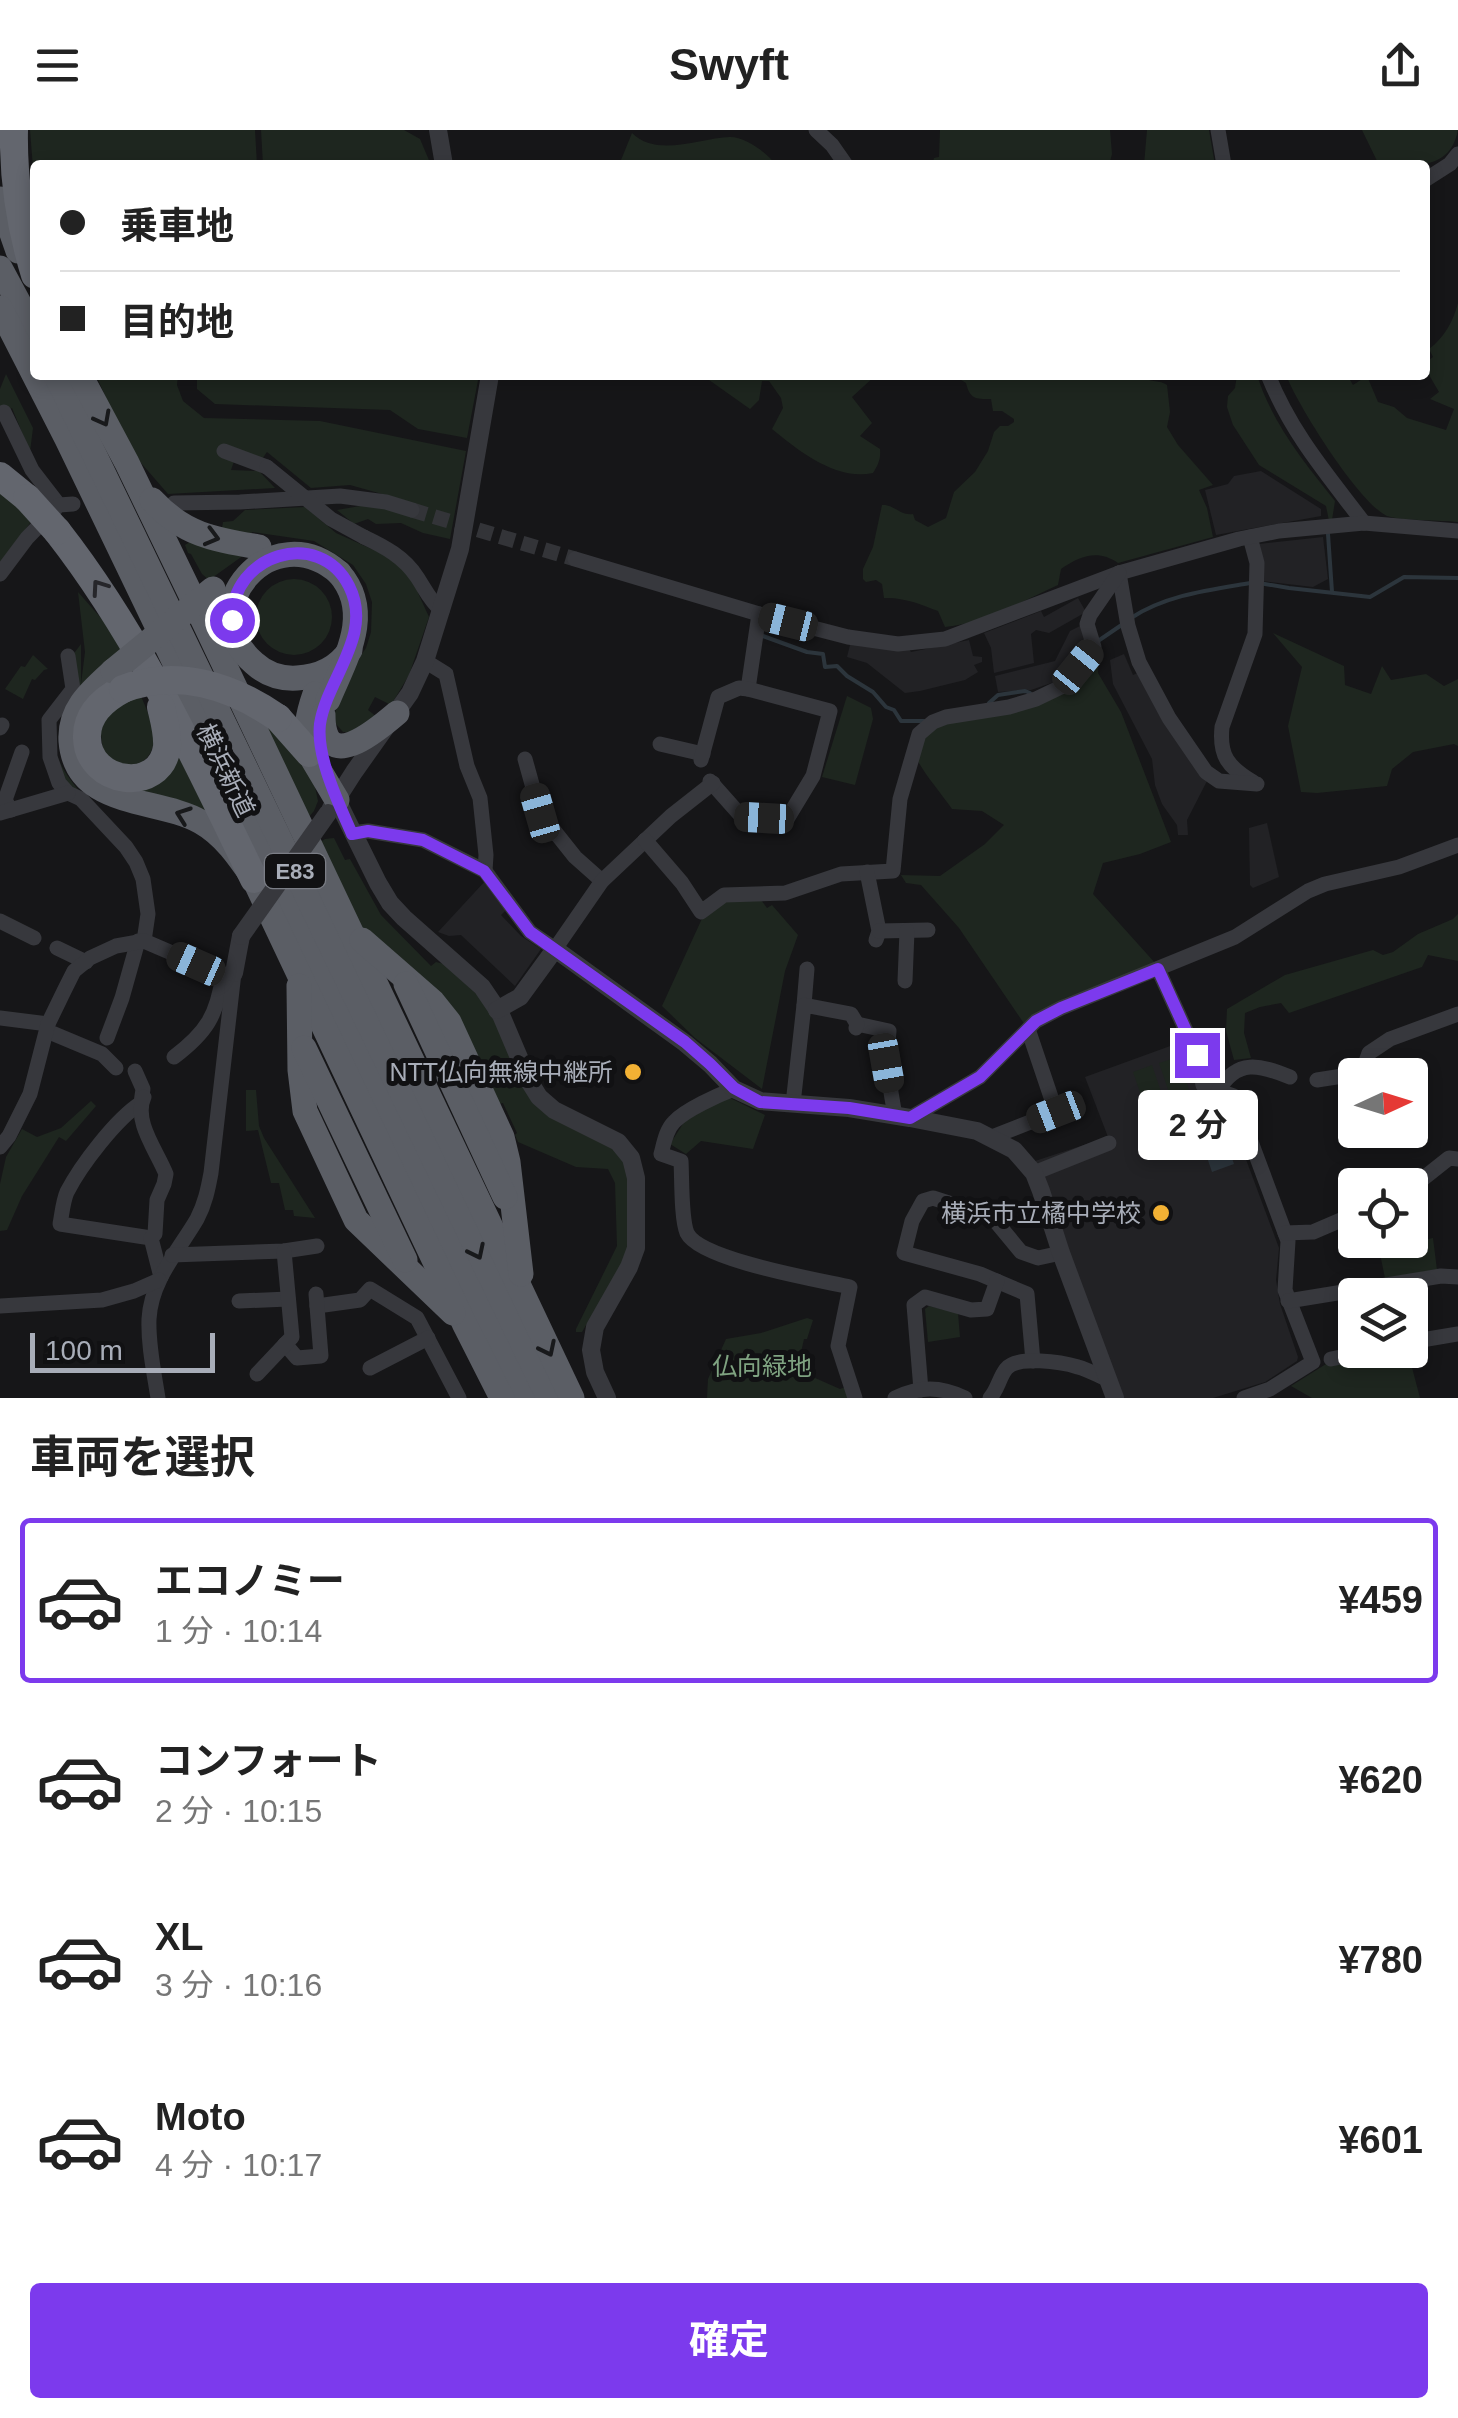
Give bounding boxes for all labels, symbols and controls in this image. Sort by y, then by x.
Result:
icon: menu [30,38,85,93]
icon: share [1373,38,1428,93]
text: Swyft [669,39,789,90]
text: 乗車地 [120,205,234,247]
text: 目的地 [120,301,234,343]
one-way arrow [91,408,111,426]
one-way arrow [203,526,220,547]
one-way arrow [93,579,111,598]
route start [210,598,255,643]
car [755,600,821,644]
car [1047,634,1109,700]
street label: 横浜新道 [191,719,261,821]
car [517,780,563,846]
car [733,801,795,835]
one-way arrow [175,807,193,827]
road number: E83 [265,854,325,888]
car [162,938,230,990]
car [866,1031,906,1095]
route end [1175,1033,1220,1078]
place label: NTT仏向無線中継所 [389,1058,613,1086]
north arrow [1338,1058,1428,1148]
map controls [1338,1058,1428,1368]
marker: NTT仏向無線中継所 [622,1061,644,1083]
car [1023,1087,1089,1137]
callout: 2 分 [1137,1090,1257,1160]
text: 2 分 [1169,1107,1227,1143]
button: locate [1338,1168,1428,1258]
place label: 横浜市立橘中学校 [941,1199,1141,1227]
marker: 横浜市立橘中学校 [1150,1202,1172,1224]
one-way arrow [465,1241,485,1259]
button: layers [1338,1278,1428,1368]
scale bar [30,1328,215,1372]
text: 100 m [45,1335,123,1366]
one-way arrow [535,1338,555,1356]
park label: 仏向緑地 [712,1352,812,1380]
text: 車両を選択 [30,1432,255,1483]
icon: car [35,1556,125,1646]
text: エコノミー [155,1560,345,1602]
text: ¥459 [1338,1579,1423,1621]
text: 1 分 · 10:14 [155,1613,322,1649]
icon: car [35,1736,125,1826]
text: コンフォート [155,1740,382,1782]
text: ¥620 [1338,1759,1423,1801]
text: 2 分 · 10:15 [155,1793,322,1829]
icon: car [35,1916,125,2006]
text: XL [155,1916,204,1958]
text: ¥780 [1338,1939,1423,1981]
text: 3 分 · 10:16 [155,1967,322,2003]
icon: car [35,2096,125,2186]
text: Moto [155,2096,246,2138]
text: ¥601 [1338,2119,1423,2161]
text: 4 分 · 10:17 [155,2147,322,2183]
button: 確定 [30,2283,1428,2398]

